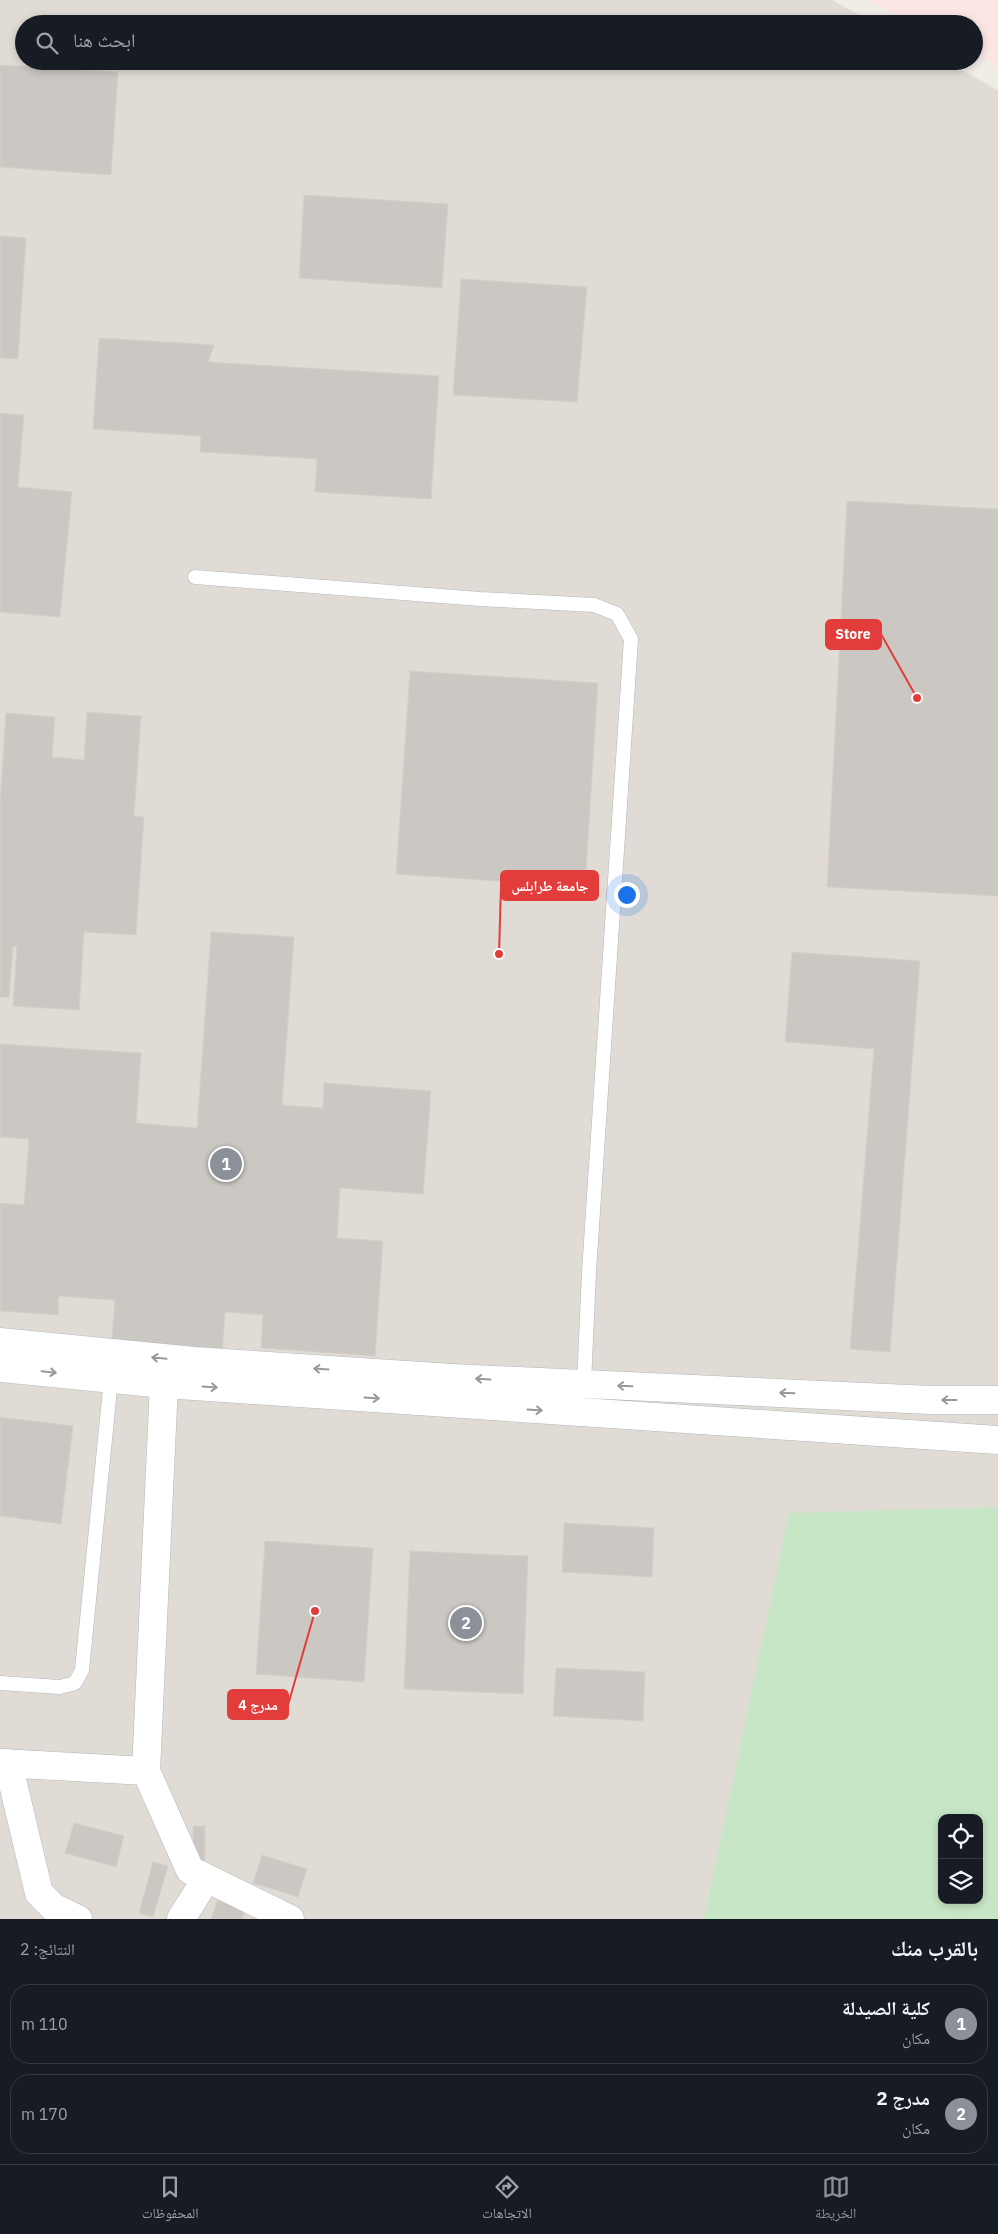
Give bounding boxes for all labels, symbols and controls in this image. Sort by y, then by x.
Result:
search box [15,15,983,70]
text: ابحث هنا [73,28,135,52]
icon: search [33,29,61,57]
callout: Store [826,620,881,649]
text: Store [835,625,871,643]
callout: جامعة طرابلس [501,871,598,900]
text: جامعة طرابلس [512,877,588,895]
your location [614,882,640,908]
pin: 1 [210,1145,242,1183]
one-way arrow [151,1353,167,1363]
one-way arrow [313,1364,329,1374]
one-way arrow [40,1367,56,1377]
one-way arrow [476,1375,492,1384]
one-way arrow [617,1381,633,1391]
one-way arrow [202,1382,218,1392]
one-way arrow [779,1388,795,1397]
one-way arrow [364,1394,380,1403]
one-way arrow [942,1395,958,1405]
one-way arrow [526,1405,542,1415]
pin: 2 [450,1604,482,1642]
callout: مدرج 4 [228,1690,288,1719]
text: مدرج 4 [238,1696,278,1714]
map controls [938,1814,983,1904]
button: locate [938,1814,983,1859]
button: layers [938,1859,983,1904]
text: بالقرب منك [891,1934,978,1962]
text: النتائج: 2 [20,1939,75,1959]
text: كلية الصيدلة [842,1996,930,2020]
text: 110 m [21,2014,68,2034]
text: 1 [956,2014,966,2034]
text: مكان [902,2028,930,2048]
text: مدرج 2 [876,2086,930,2110]
text: 170 m [21,2104,68,2124]
text: 2 [956,2104,966,2124]
text: مكان [902,2118,930,2138]
tab: المحفوظات [142,2173,199,2227]
tab: الاتجاهات [482,2173,532,2227]
tab: الخريطة [815,2173,856,2227]

